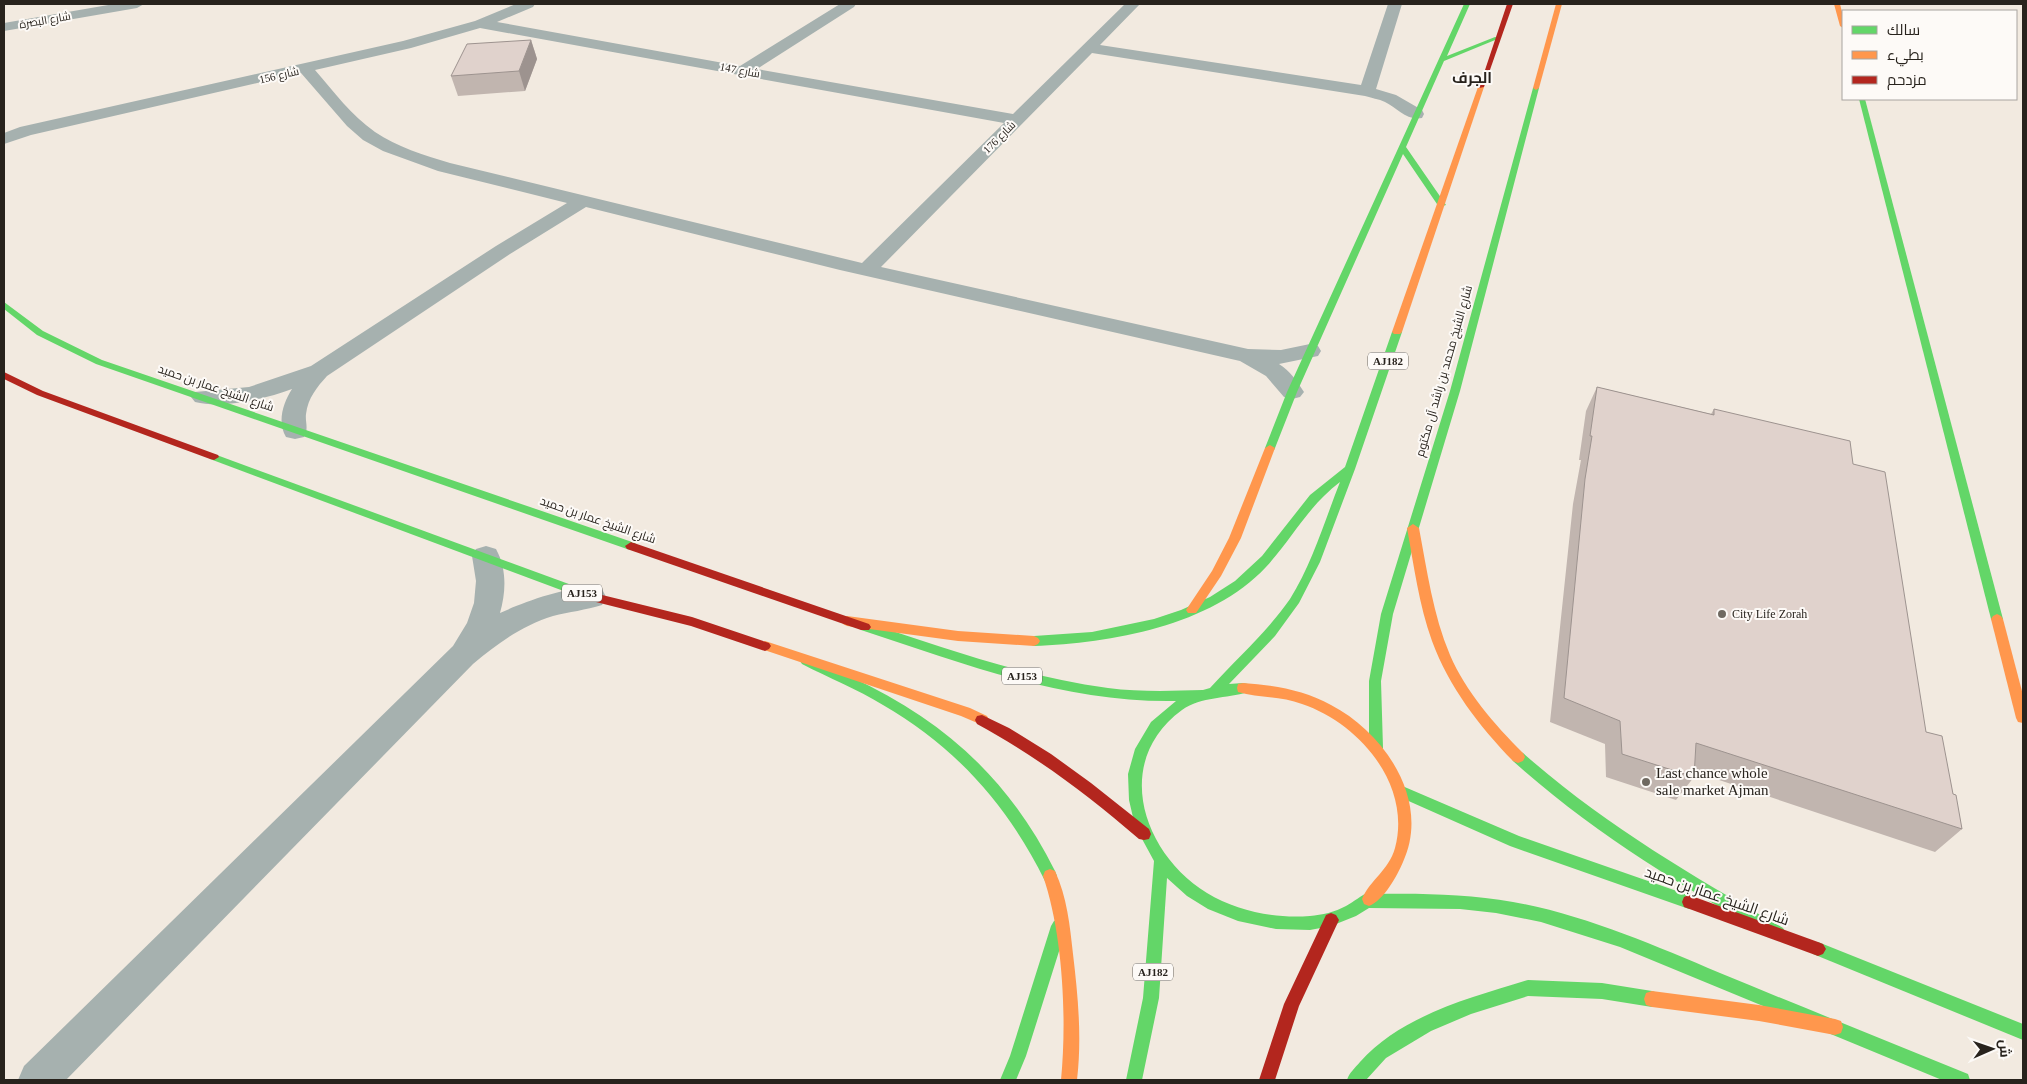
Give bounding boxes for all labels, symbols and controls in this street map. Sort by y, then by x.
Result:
street label: شارع البصرة [18,10,72,32]
legend [1842,10,2017,100]
text: سالك [1887,22,1920,38]
text: بطيء [1887,47,1924,67]
street label: شارع 147 [719,60,761,82]
street label: شارع 156 [258,65,301,87]
district label: الجرف [1452,70,1492,87]
text: مزدحم [1887,72,1927,90]
street label: شارع 176 [980,118,1019,157]
street label: شارع الشيخ محمد بن راشد آل مكتوم [1413,284,1476,459]
road number: AJ182 [1368,352,1408,370]
street label: شارع الشيخ عمار بن حميد [156,362,276,415]
street label: شارع الشيخ عمار بن حميد [538,494,658,547]
road number: AJ153 [562,584,602,602]
place label: City Life Zorah [1732,607,1807,621]
marker: City Life Zorah [1716,608,1728,620]
road number: AJ153 [1002,668,1042,684]
place label: Last chance whole sale market Ajman [1656,765,1769,798]
marker: Last chance whole sale market Ajman [1640,776,1652,788]
street label: شارع الشيخ عمار بن حميد [1642,864,1791,931]
road number: AJ182 [1133,964,1173,980]
north arrow [1967,1024,2017,1074]
text: ش [1996,1039,2013,1058]

